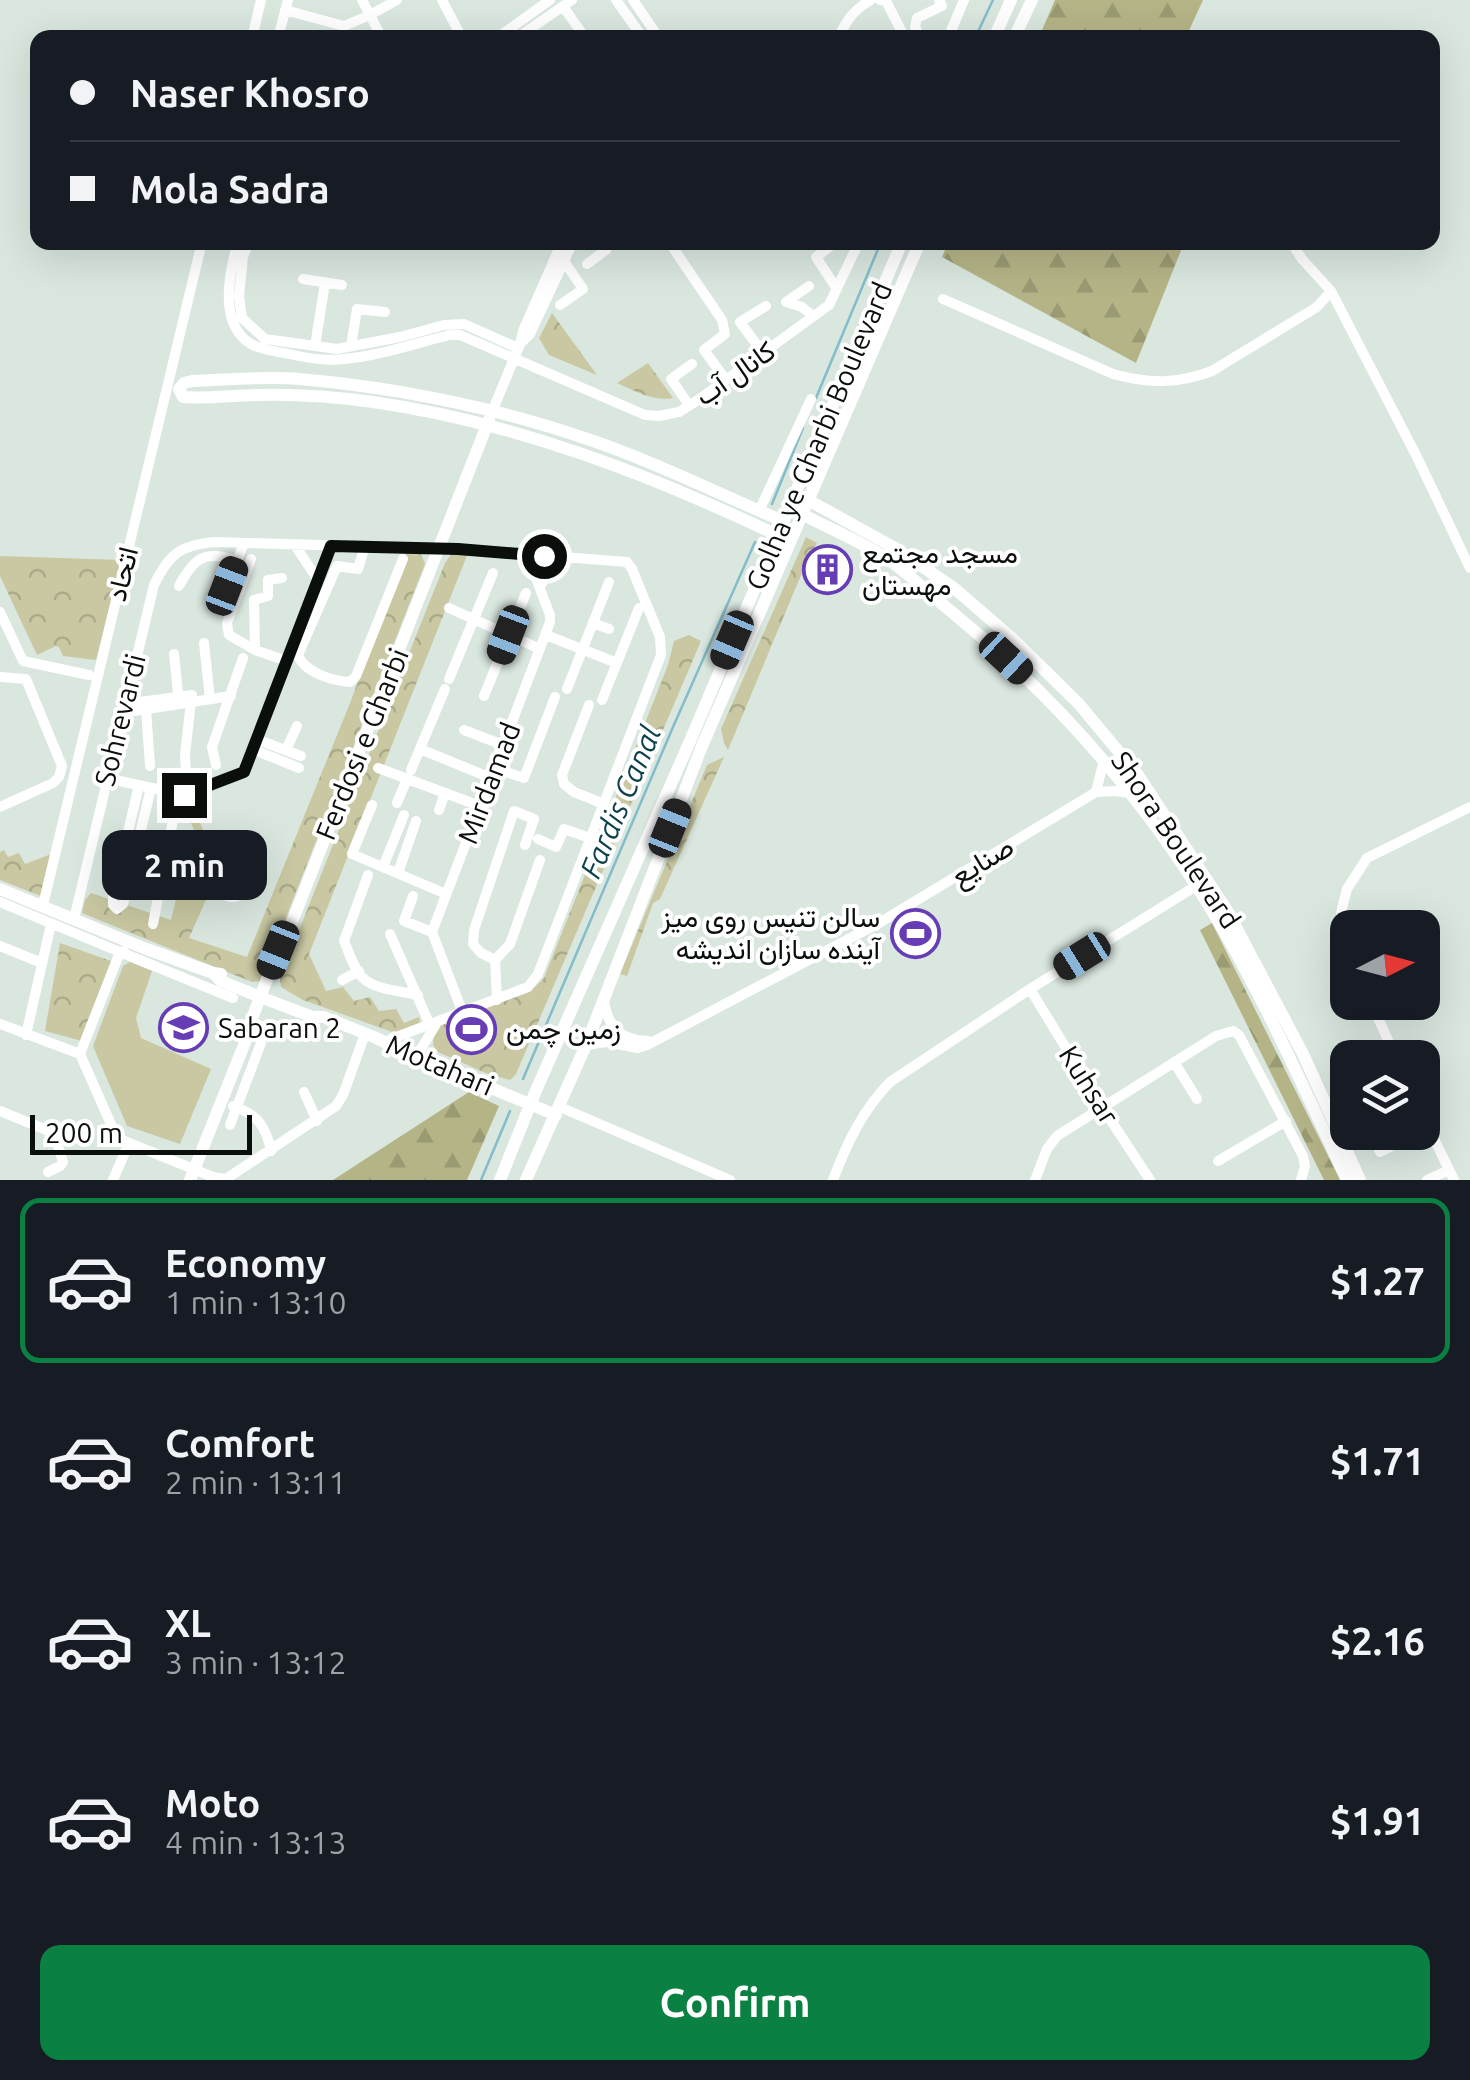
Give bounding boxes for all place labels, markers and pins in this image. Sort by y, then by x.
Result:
place label: مسجد مجتمع مهستان [862,537,1018,603]
building icon: مسجد مجتمع مهستان [801,543,853,595]
place label: سالن تنیس روی میز آینده سازان اندیشه [660,901,882,967]
sports icon: سالن تنیس روی میز آینده سازان اندیشه [889,907,941,959]
school or university icon: Sabaran 2 [157,1002,209,1054]
sports icon: زمین چمن [445,1003,497,1055]
place label: Sabaran 2 [218,1012,341,1043]
place label: زمین چمن [506,1013,621,1048]

